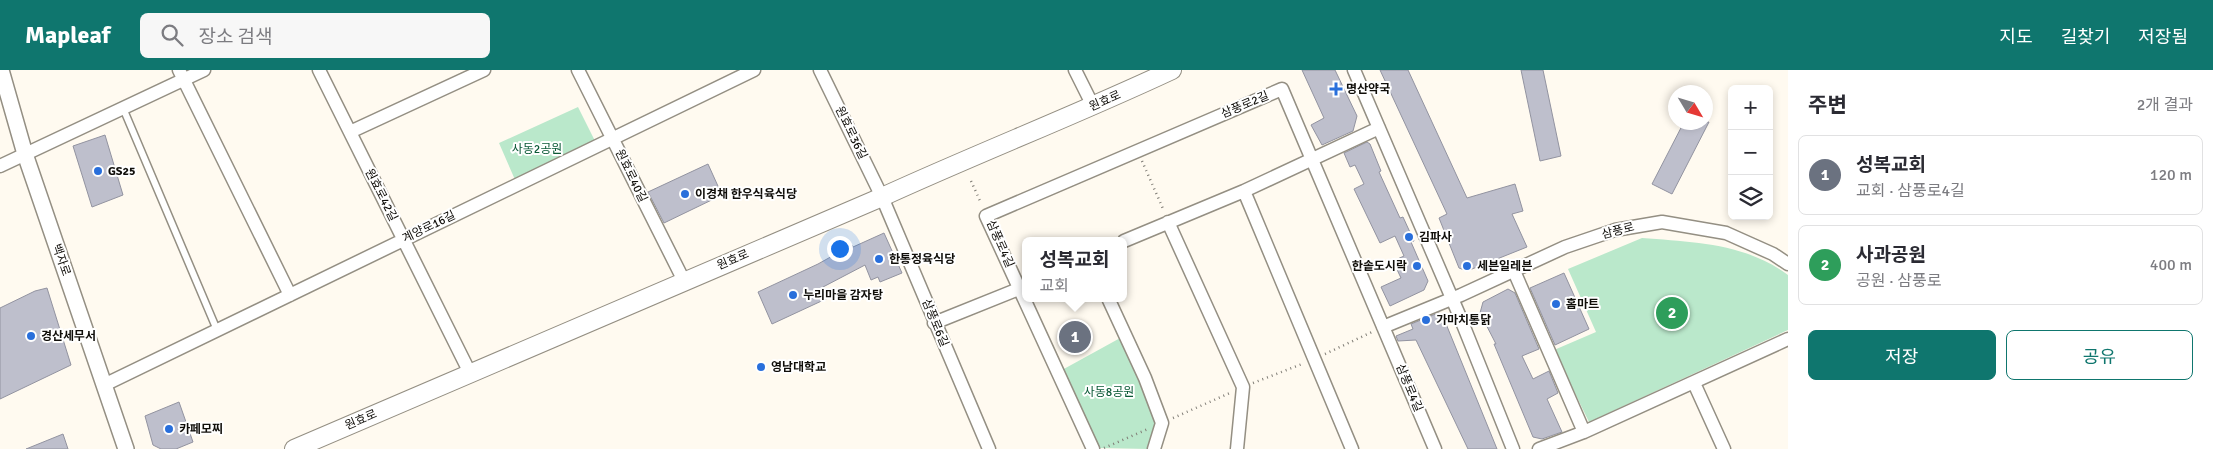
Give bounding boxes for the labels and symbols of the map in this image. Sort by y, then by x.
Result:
place label: 명산약국 [1346,82,1390,97]
marker: 명산약국 [1330,83,1342,95]
north arrow [1668,85,1713,130]
street label: 원효로 [1087,87,1123,115]
street label: 삼풍로2길 [1219,88,1271,122]
street label: 원효로36길 [832,104,870,162]
park label: 사동2공원 [512,142,562,157]
street label: 원효로40길 [612,147,650,205]
place label: GS25 [108,164,136,179]
marker: GS25 [92,165,104,177]
street label: 원효로42길 [361,166,401,224]
place label: 이경채 한우식육식당 [695,187,797,202]
marker: 이경채 한우식육식당 [679,188,691,200]
street label: 계양로16길 [400,208,458,246]
street label: 삼풍로4길 [983,218,1017,270]
street label: 삼풍로 [1600,220,1636,242]
place label: 김파사 [1419,230,1452,245]
marker: 김파사 [1403,231,1415,243]
your location [827,236,853,262]
street label: 백자로 [49,242,73,278]
street label: 원효로 [715,247,751,273]
place label: 한통정육식당 [889,252,955,267]
marker: 한통정육식당 [873,253,885,265]
place label: 한솥도시락 [1352,259,1407,274]
place label: 세븐일레븐 [1477,259,1532,274]
marker: 한솥도시락 [1411,260,1423,272]
marker: 세븐일레븐 [1461,260,1473,272]
place label: 누리마을 감자탕 [803,288,883,303]
marker: 누리마을 감자탕 [787,289,799,301]
pin: 2 [1656,294,1688,332]
street label: 삼풍로6길 [918,297,952,349]
place label: 홈마트 [1566,297,1599,312]
marker: 홈마트 [1550,298,1562,310]
place label: 가마치통닭 [1436,313,1491,328]
marker: 가마치통닭 [1420,314,1432,326]
pin: 1 [1059,318,1091,356]
place label: 경산세무서 [41,329,96,344]
marker: 경산세무서 [25,330,37,342]
place label: 영남대학교 [771,360,826,375]
marker: 영남대학교 [755,361,767,373]
street label: 삼풍로4길 [1392,362,1426,414]
park label: 사동8공원 [1084,385,1134,400]
street label: 원효로 [343,407,379,433]
place label: 카페모찌 [179,422,223,437]
marker: 카페모찌 [163,423,175,435]

